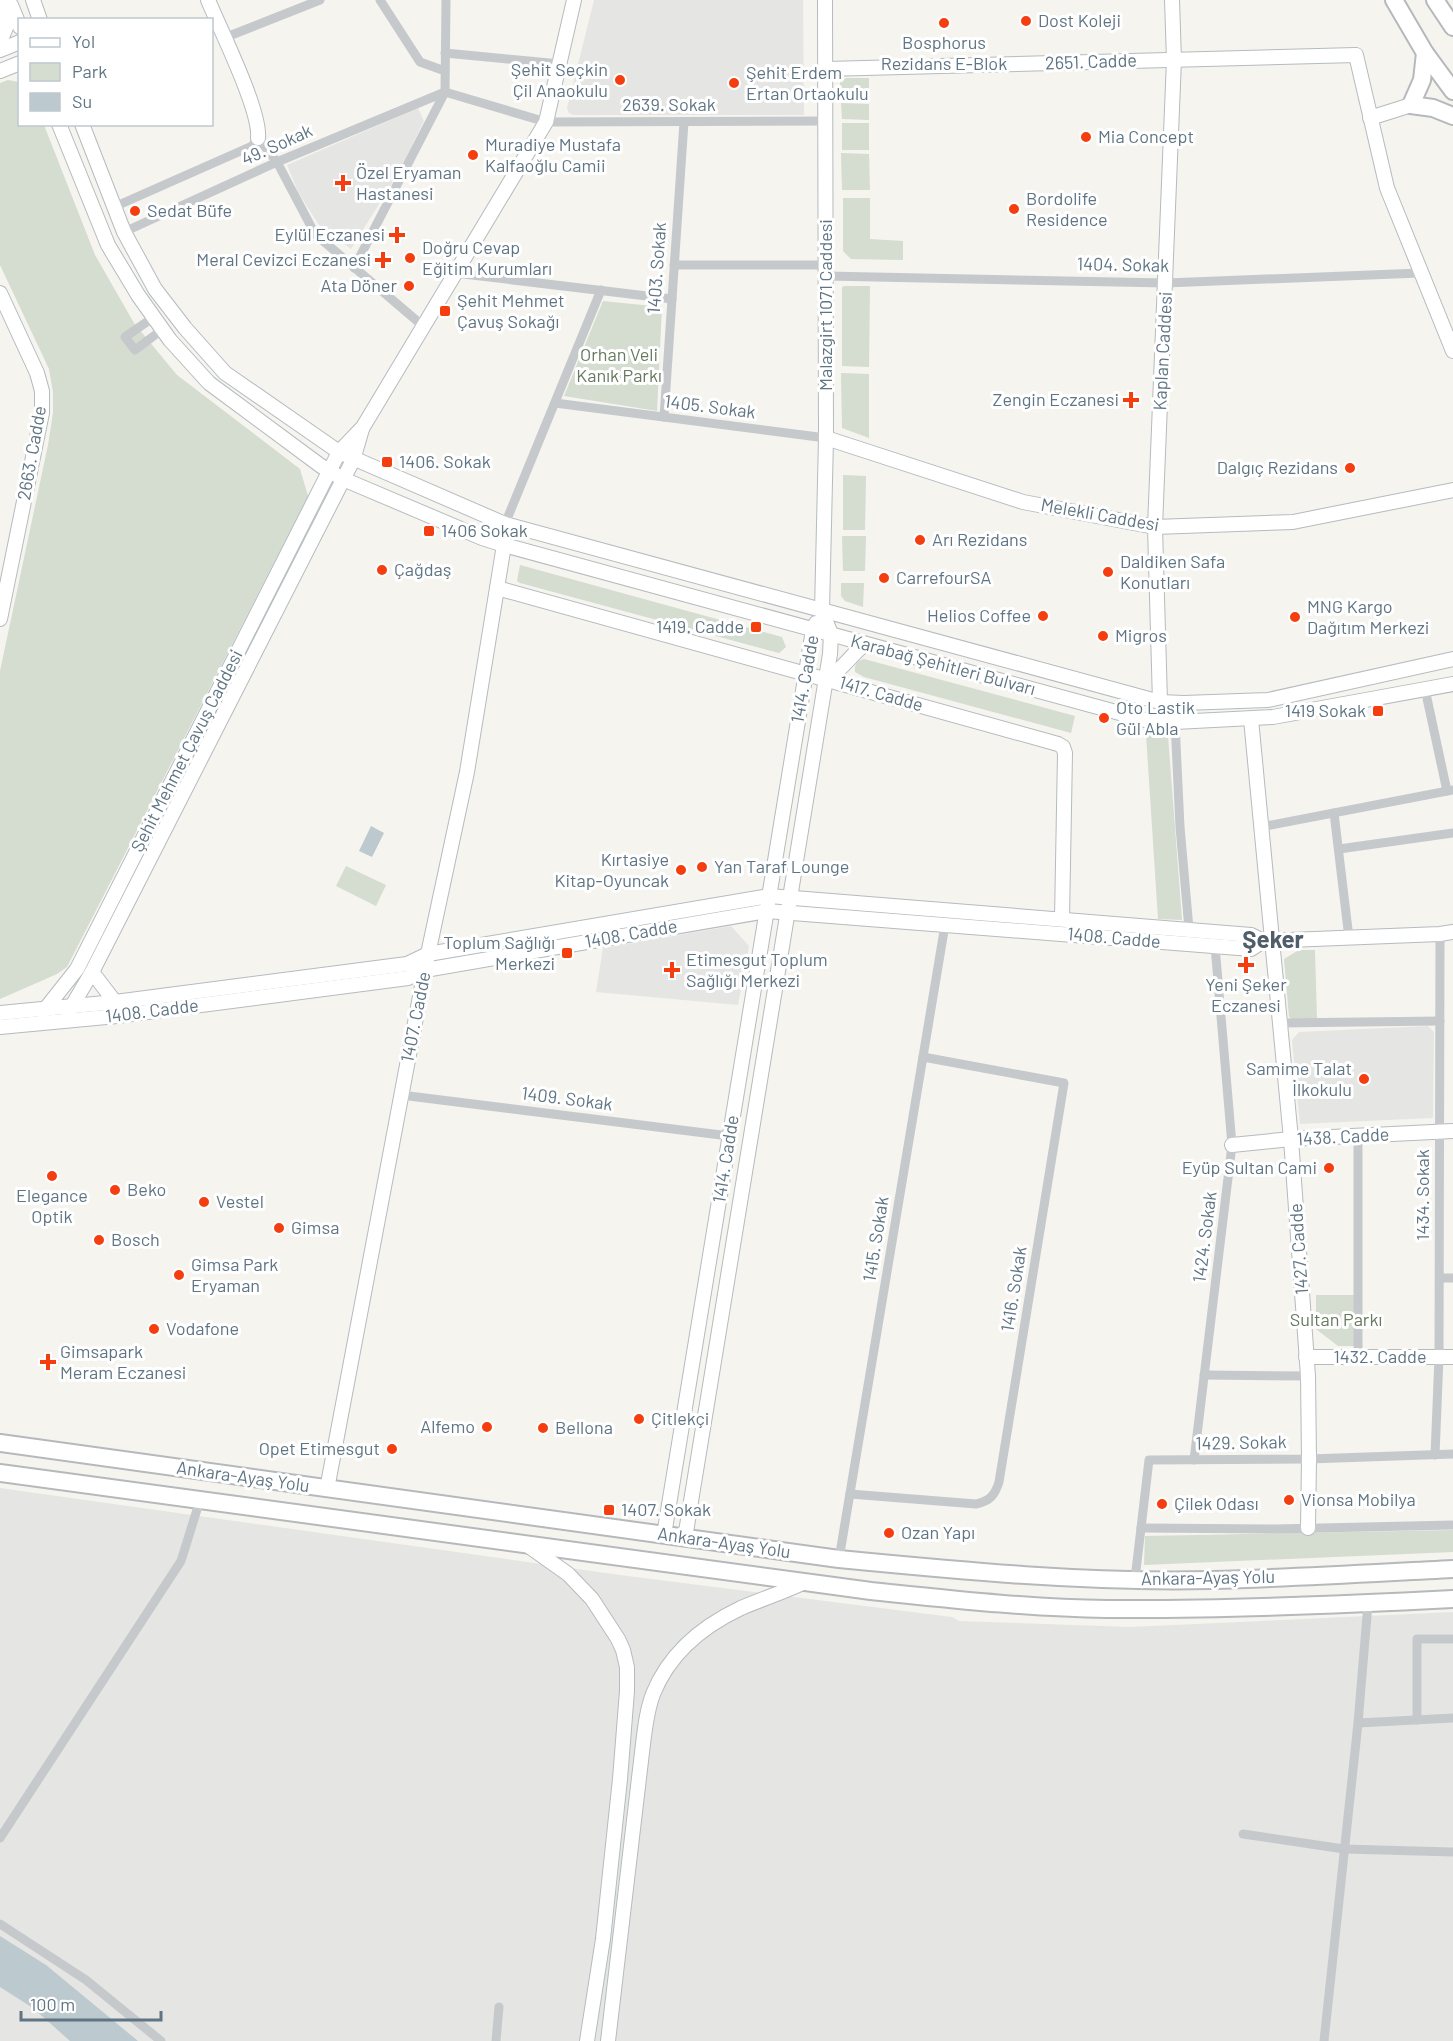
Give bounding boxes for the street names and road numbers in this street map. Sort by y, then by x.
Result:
street label: 2651. Cadde [1045,48,1137,74]
street label: 2639. Sokak [622,93,716,115]
street label: 49. Sokak [238,119,315,169]
street label: Malazgirt 1071 Caddesi [814,219,836,391]
street label: 1403. Sokak [642,221,670,314]
street label: 1404. Sokak [1077,252,1169,276]
street label: Kaplan Caddesi [1148,291,1176,411]
street label: 1405. Sokak [663,390,757,423]
street label: 2663. Cadde [12,404,50,502]
street label: Melekli Caddesi [1039,493,1161,535]
street label: Karabağ Şehitleri Bulvarı [848,629,1038,699]
street label: 1414. Cadde [785,633,823,724]
street label: Şehit Mehmet Çavuş Caddesi [125,646,247,855]
street label: 1417. Cadde [837,671,926,716]
street label: 1408. Cadde [583,914,679,952]
street label: 1408. Cadde [1066,922,1162,952]
street label: 1407. Cadde [395,970,435,1064]
street label: 1408. Cadde [104,993,200,1027]
street label: 1409. Sokak [520,1081,614,1115]
street label: 1414. Cadde [707,1113,743,1204]
street label: 1438. Cadde [1296,1123,1390,1149]
street label: 1434. Sokak [1411,1149,1433,1241]
street label: 1424. Sokak [1187,1190,1221,1284]
street label: 1415. Sokak [857,1195,893,1283]
street label: 1427. Cadde [1284,1203,1312,1295]
street label: 1416. Sokak [995,1245,1031,1333]
street label: 1432. Cadde [1334,1345,1427,1367]
street label: 1429. Sokak [1195,1430,1287,1454]
street label: Ankara-Ayaş Yolu [175,1456,311,1496]
street label: Ankara-Ayaş Yolu [656,1522,792,1562]
street label: Ankara-Ayaş Yolu [1141,1565,1275,1589]

